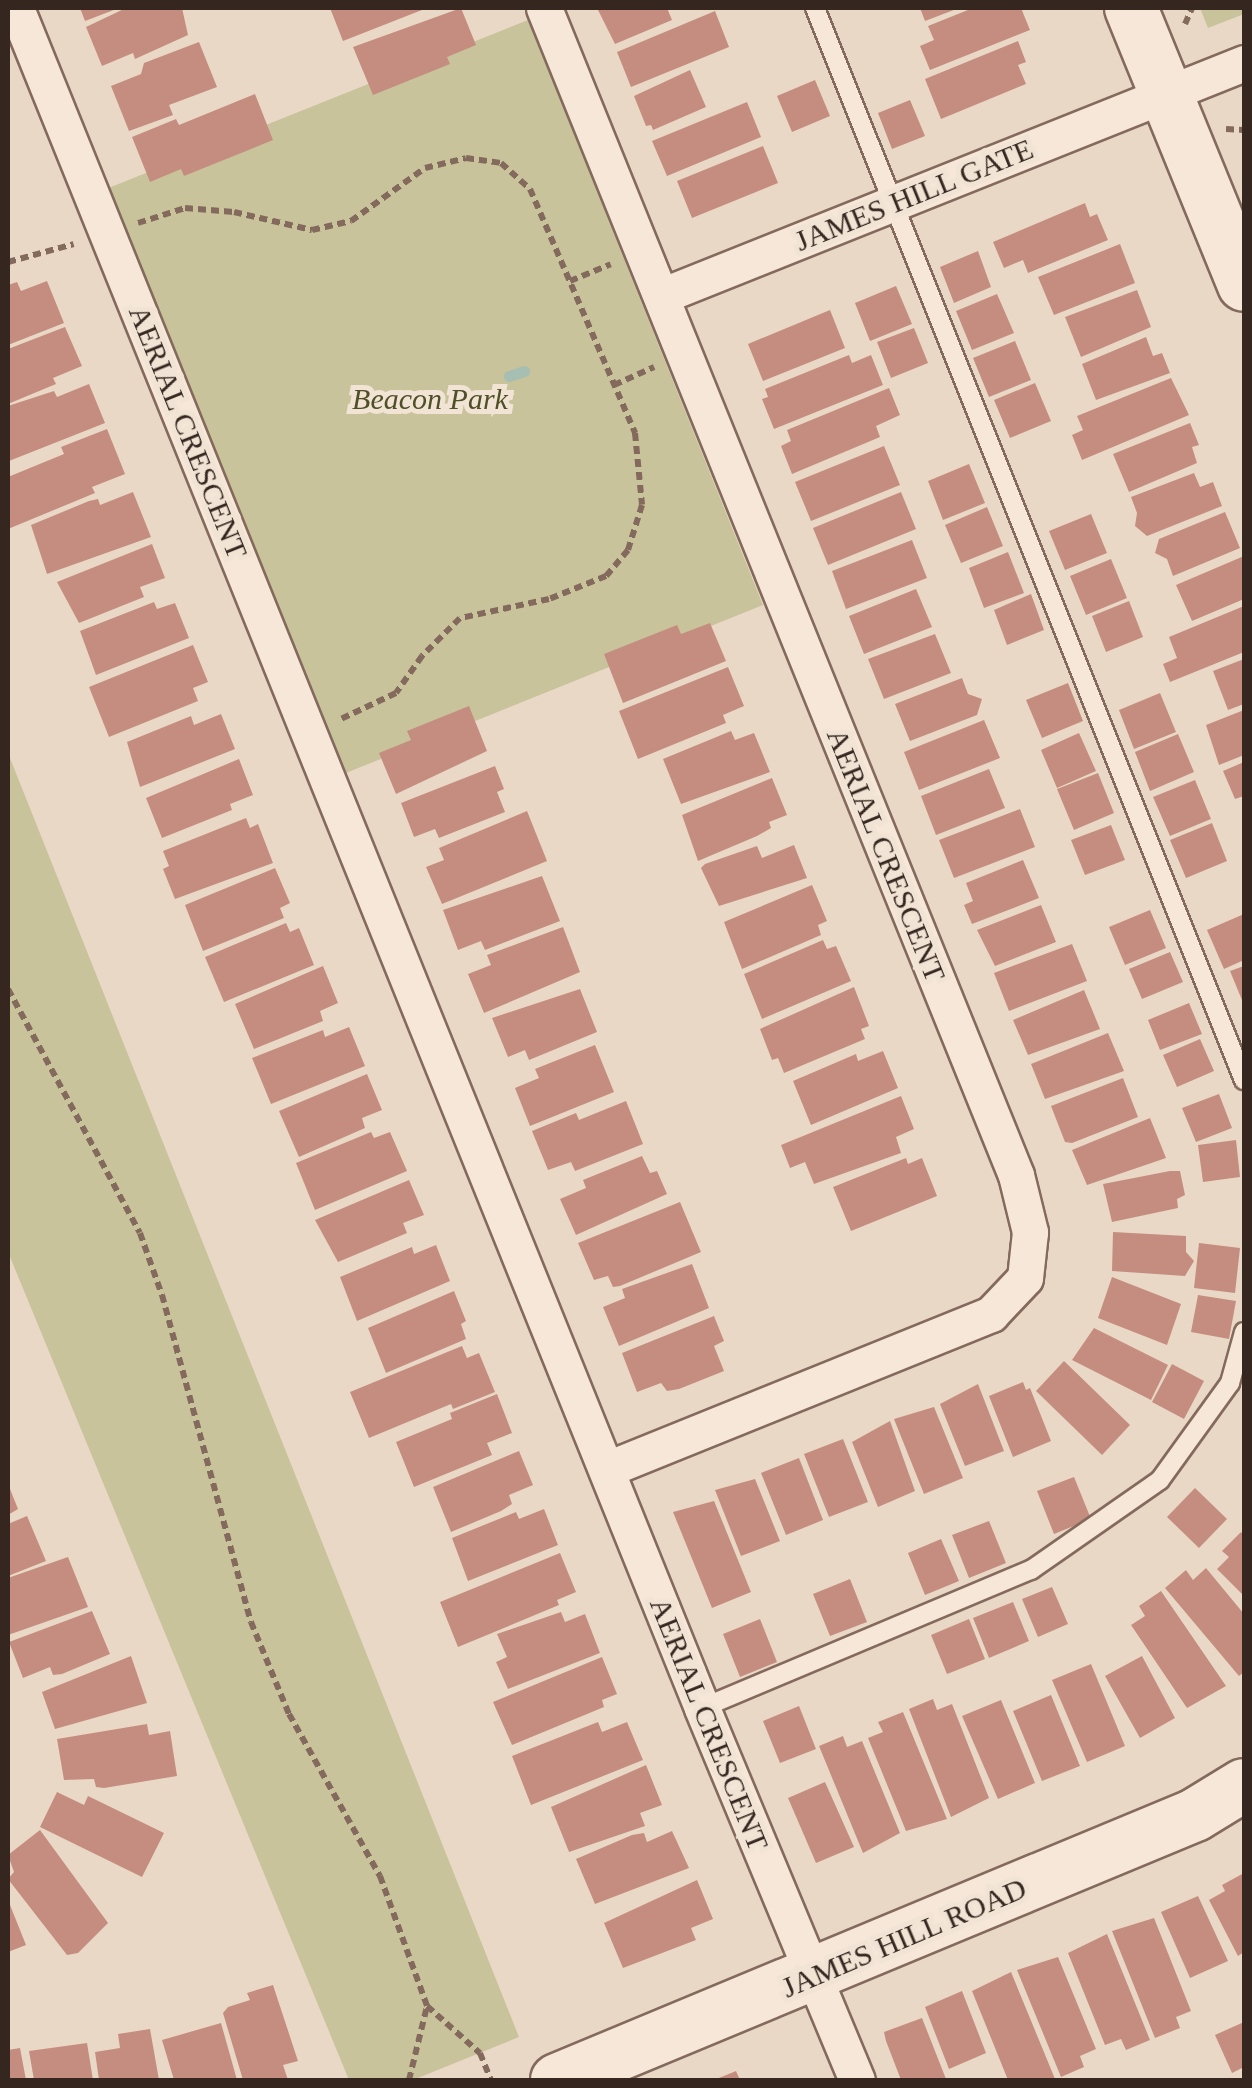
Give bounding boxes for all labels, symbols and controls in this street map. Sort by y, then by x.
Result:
street label: JAMES HILL GATE [789,131,1039,259]
street label: AERIAL CRESCENT [121,300,255,564]
park label: Beacon Park [352,381,508,417]
street label: AERIAL CRESCENT [819,723,953,987]
street label: AERIAL CRESCENT [642,1592,776,1856]
street label: JAMES HILL ROAD [776,1870,1032,2006]

